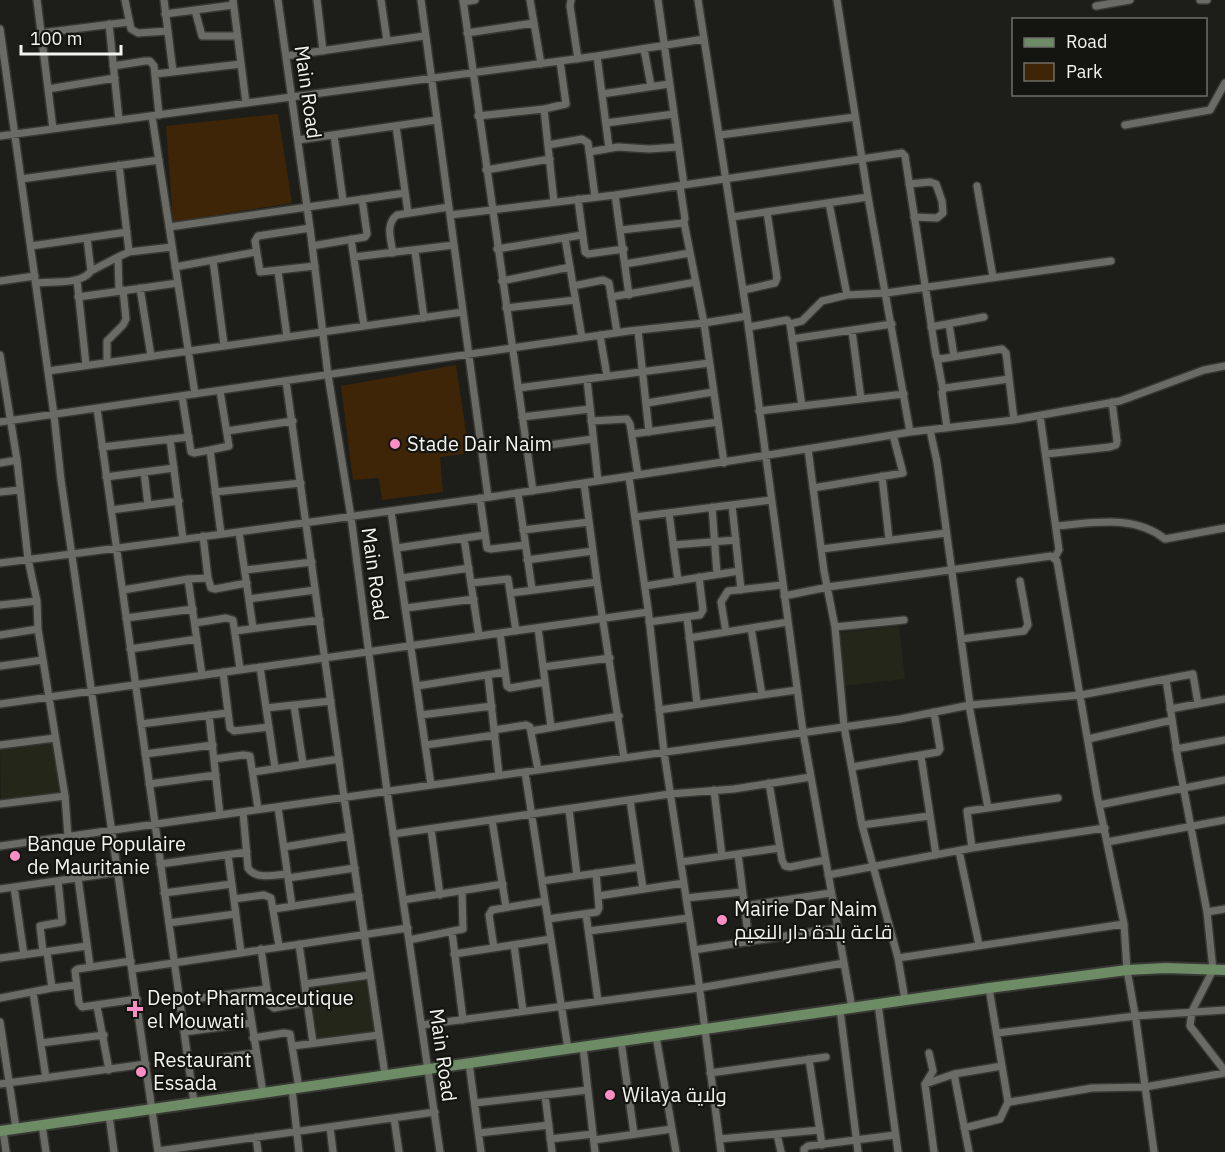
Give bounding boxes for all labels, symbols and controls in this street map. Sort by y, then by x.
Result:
scale bar [21,18,122,56]
legend [1012,18,1207,96]
text: 100 m [30,27,82,50]
text: Road [1066,30,1107,53]
street label: Main Road [289,44,328,140]
text: Park [1066,60,1103,83]
place label: Stade Dair Naim [407,430,552,457]
marker: Stade Dair Naim [388,437,402,451]
street label: Main Road [356,526,395,622]
place label: Banque Populaire de Mauritanie [27,830,186,880]
marker: Banque Populaire de Mauritanie [8,849,22,863]
place label: Mairie Dar Naim قاعة بلدة دار النعيم [734,895,892,946]
marker: Mairie Dar Naim قاعة بلدة دار النعيم [715,913,729,927]
place label: Depot Pharmaceutique el Mouwati [147,984,354,1034]
marker: Depot Pharmaceutique el Mouwati [128,1002,142,1016]
street label: Main Road [424,1007,463,1103]
place label: Restaurant Essada [153,1046,251,1096]
marker: Restaurant Essada [134,1065,148,1079]
place label: Wilaya ولاية [622,1081,727,1108]
marker: Wilaya ولاية [603,1088,617,1102]

